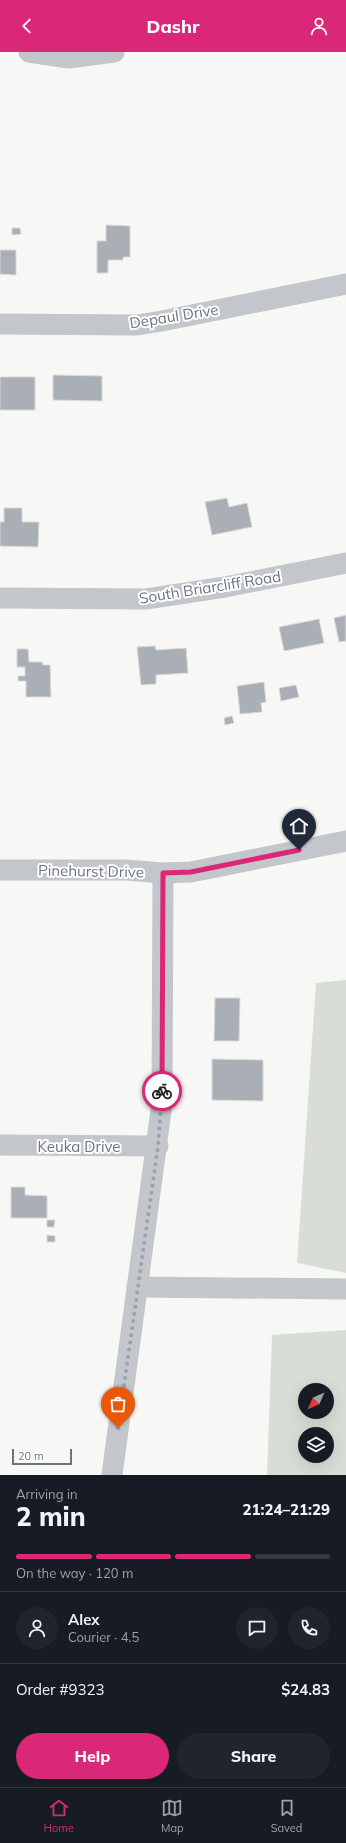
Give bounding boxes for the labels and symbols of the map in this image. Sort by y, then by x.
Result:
street label: Depaul Drive [128,300,220,332]
street label: South Briarcliff Road [138,566,282,608]
pin [282,809,316,850]
street label: Pinehurst Drive [38,861,144,881]
courier [142,1071,182,1111]
street label: Keuka Drive [38,1137,120,1156]
north arrow [298,1383,334,1419]
pin [101,1387,135,1428]
scale bar [12,1447,72,1466]

